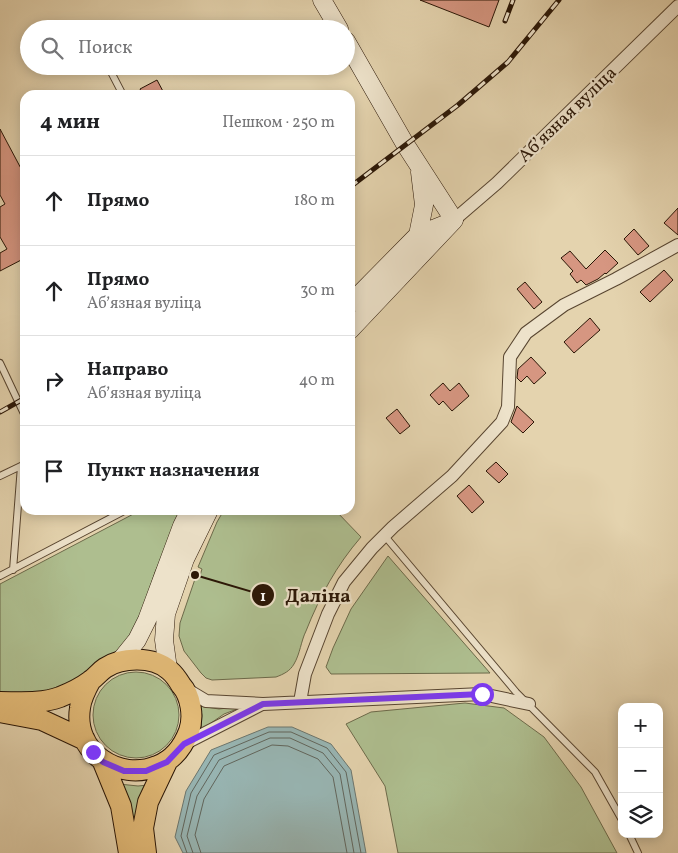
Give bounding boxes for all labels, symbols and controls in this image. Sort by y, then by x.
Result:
search box [20,20,355,75]
icon: search [38,34,66,62]
text: Поиск [78,35,132,61]
street label: Абʼязная вуліца [513,61,623,169]
text: 4 мин [40,108,100,137]
text: Пешком · 250 m [222,112,335,134]
icon: ahead [40,187,68,215]
text: Прямо [87,188,149,214]
text: 180 m [294,190,335,212]
text: Прямо [87,267,149,293]
icon: ahead [40,277,68,305]
text: 30 m [300,280,335,302]
text: Абʼязная вуліца [87,293,202,315]
text: Направо [87,357,169,383]
icon: right [40,367,68,395]
text: 40 m [299,370,335,392]
text: Абʼязная вуліца [87,383,202,405]
icon: arrive [40,457,68,485]
text: Пункт назначения [87,458,260,484]
callout: Даліна [251,578,361,612]
text: Даліна [285,584,351,610]
text: 1 [260,587,266,608]
route start [471,683,494,706]
map controls [618,703,663,838]
button: + [618,703,663,748]
route end [82,741,105,764]
button: − [618,748,663,793]
button: layers [618,793,663,838]

